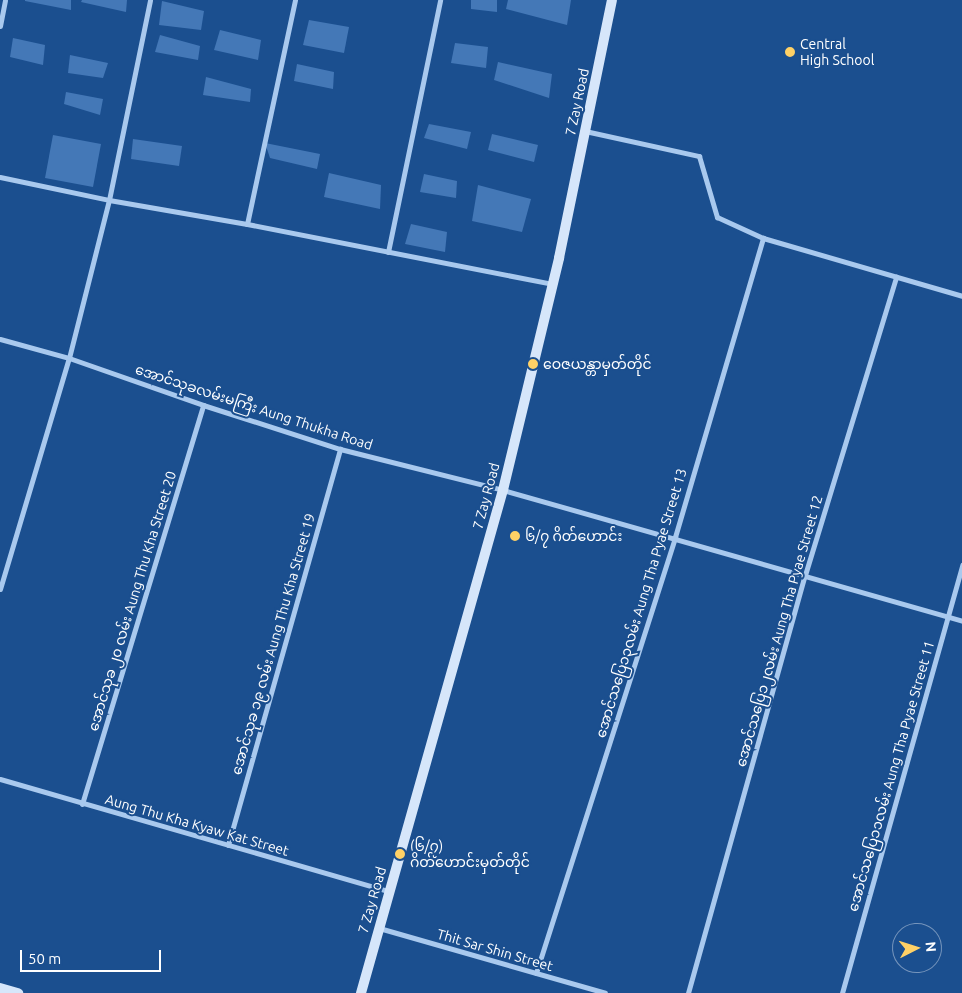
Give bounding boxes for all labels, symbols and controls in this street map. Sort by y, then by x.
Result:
place label: Central High School [800,36,874,68]
marker: Central High School [784,46,796,58]
street label: 7 Zay Road [562,67,592,137]
place label: ဝေဇယန္တာမှတ်တိုင် [543,356,652,372]
marker: ဝေဇယန္တာမှတ်တိုင် [527,358,539,370]
street label: အောင်သုခလမ်းမကြီး Aung Thukha Road [133,361,375,453]
street label: 7 Zay Road [469,461,503,531]
street label: အောင်သပြေ၁၃လမ်း Aung Tha Pyae Street 13 [592,466,690,740]
street label: အောင်သုခ ၂၀ လမ်း Aung Thu Kha Street 20 [84,469,180,733]
street label: အောင်သပြေ၁၂လမ်း Aung Tha Pyae Street 12 [732,493,826,769]
street label: အောင်သုခ ၁၉ လမ်း Aung Thu Kha Street 19 [228,511,318,777]
place label: ၆/၇ ဂိတ်ဟောင်း [525,528,622,544]
marker: ၆/၇ ဂိတ်ဟောင်း [509,530,521,542]
street label: အောင်သပြေ၁၁လမ်း Aung Tha Pyae Street 11 [844,639,938,913]
street label: Aung Thu Kha Kyaw Kat Street [103,791,291,859]
place label: (၆/၇) ဂိတ်ဟောင်းမှတ်တိုင် [410,838,530,870]
marker: (၆/၇) ဂိတ်ဟောင်းမှတ်တိုင် [394,848,406,860]
street label: 7 Zay Road [354,865,390,935]
north arrow [892,923,942,973]
street label: Thit Sar Shin Street [435,925,555,975]
scale bar [22,940,164,972]
text: N [923,941,939,953]
text: 50 m [28,950,61,967]

